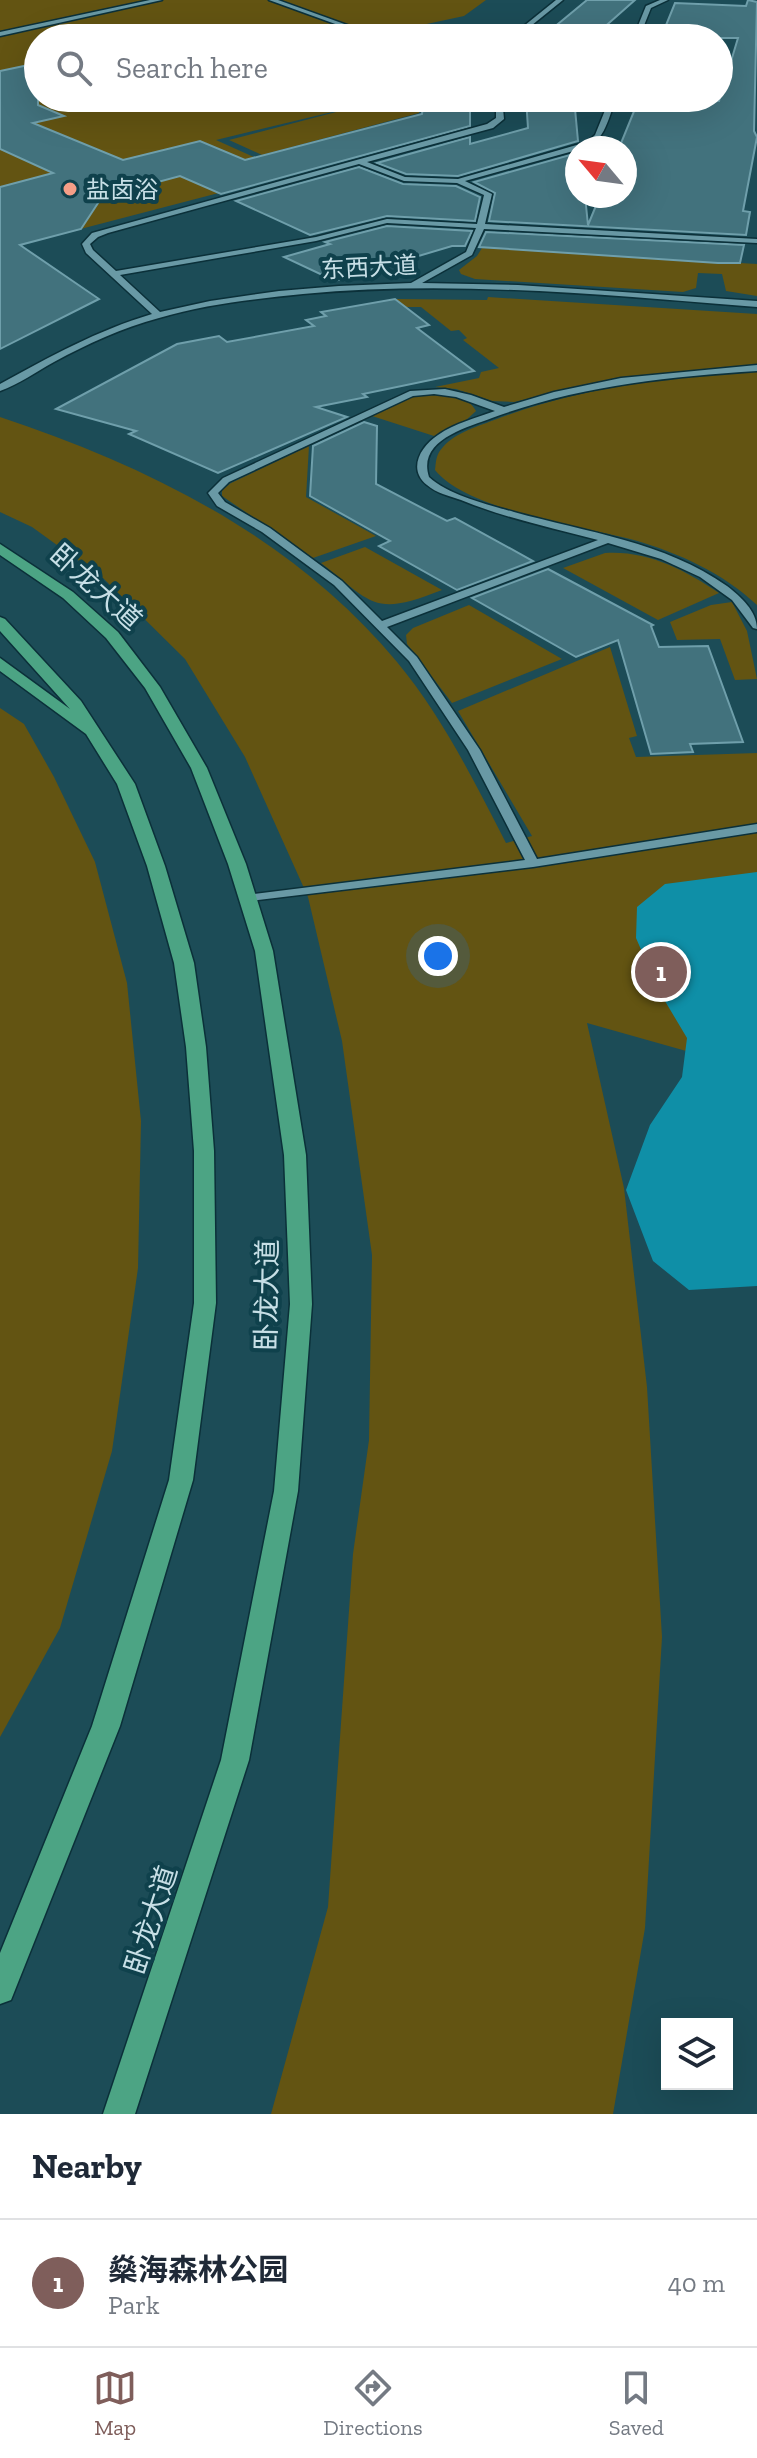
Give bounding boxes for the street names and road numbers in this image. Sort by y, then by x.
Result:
street label: 东西大道 [320,250,418,284]
street label: 卧龙大道 [43,537,149,637]
street label: 卧龙大道 [250,1239,284,1351]
street label: 卧龙大道 [118,1862,184,1978]

